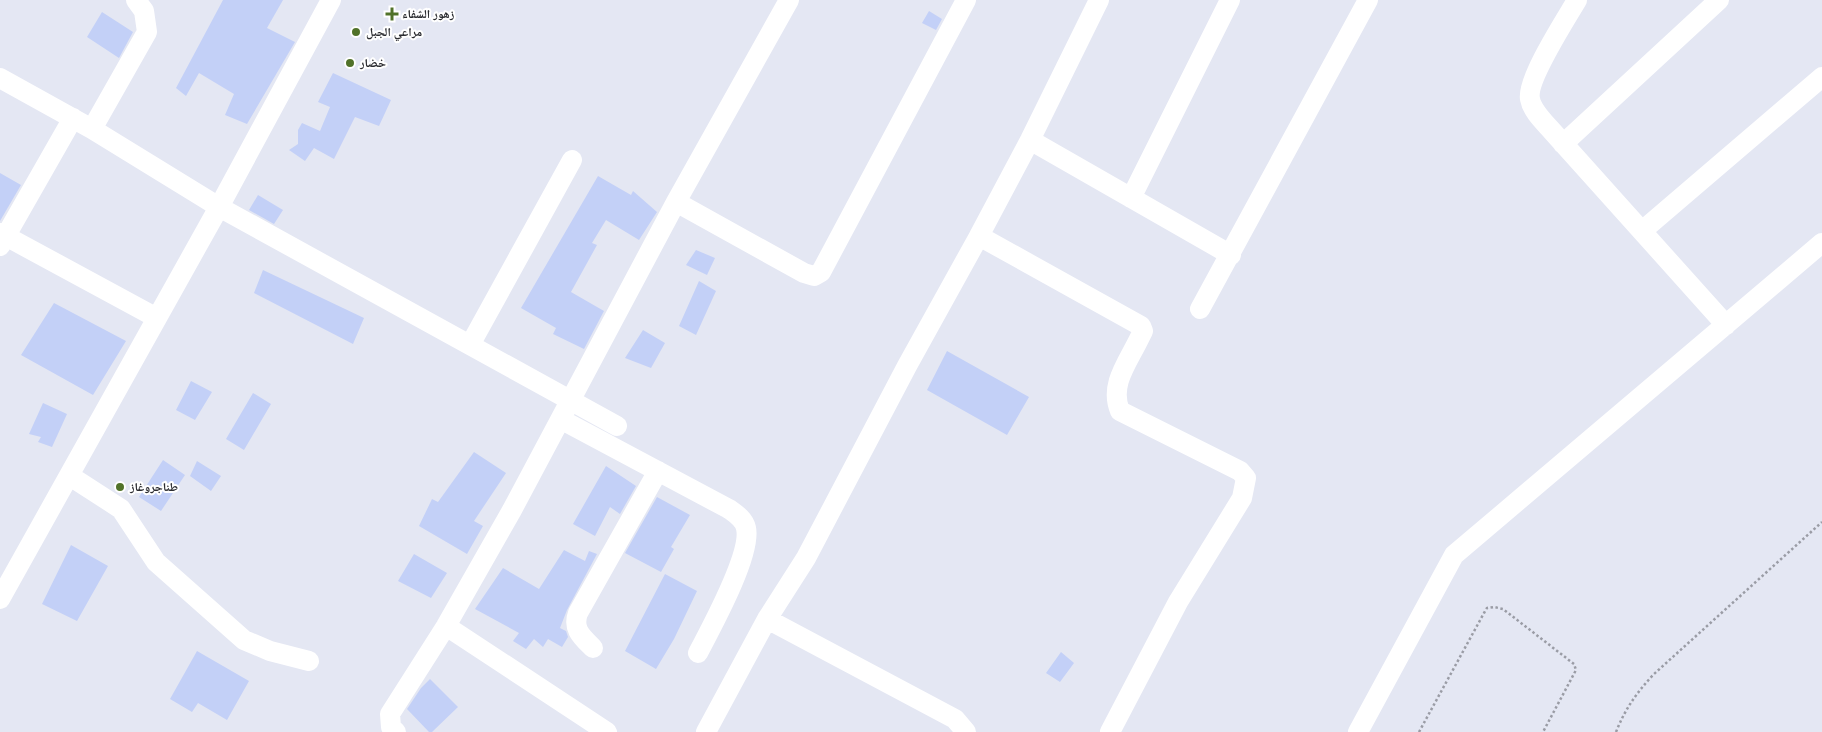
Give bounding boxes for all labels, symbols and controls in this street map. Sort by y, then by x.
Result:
place label: زهور الشفاء [402,7,455,23]
marker: زهور الشفاء [386,8,398,20]
place label: مراعي الجبل [366,25,422,42]
marker: مراعي الجبل [350,26,362,38]
place label: خضار [359,56,386,72]
marker: خضار [344,57,356,69]
place label: طناجروغاز [129,480,178,496]
marker: طناجروغاز [114,481,126,493]

